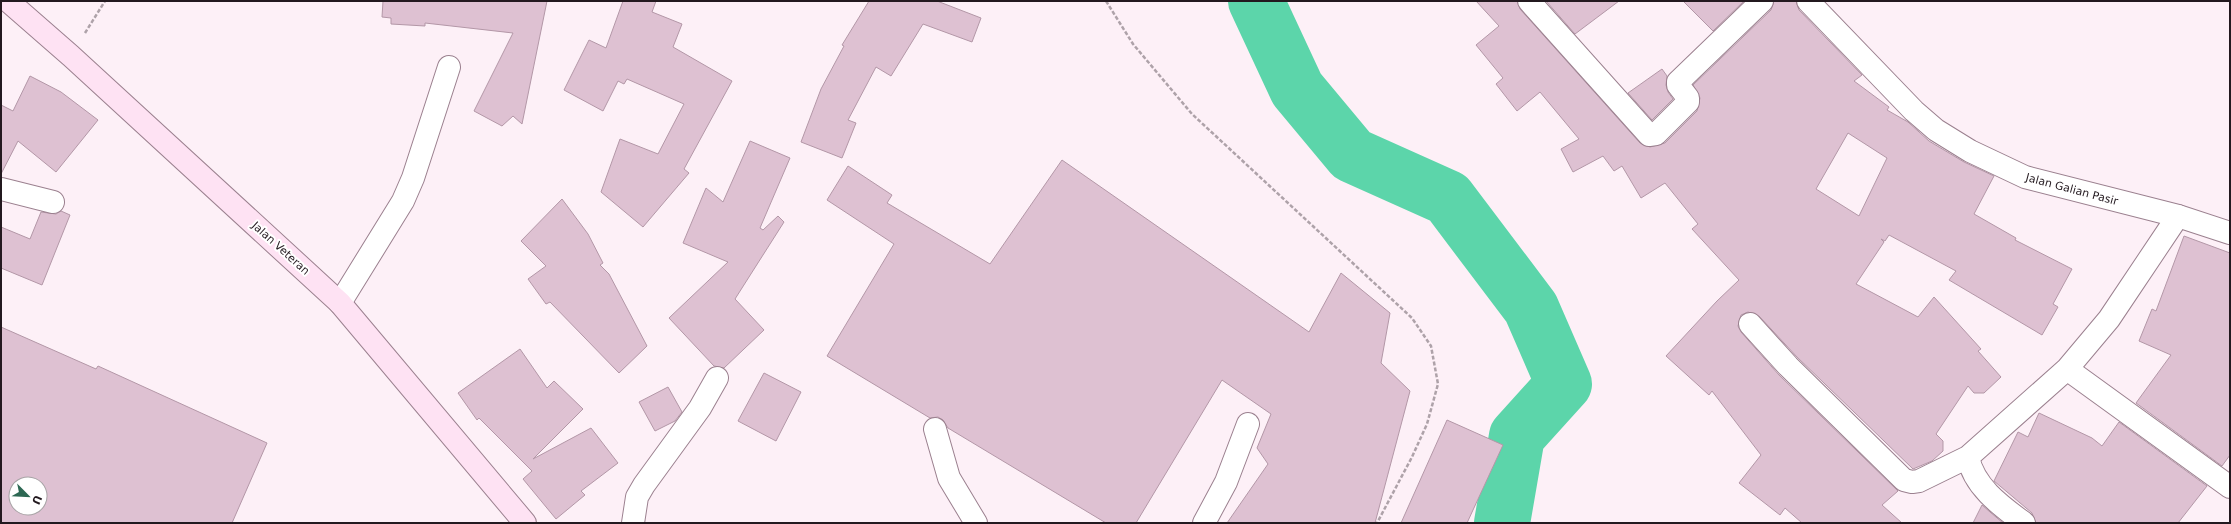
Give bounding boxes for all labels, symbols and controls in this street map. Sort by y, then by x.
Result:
street label: Jalan Galian Pasir [2023,171,2120,208]
street label: Jalan Veteran [248,218,312,278]
north arrow [8,476,48,516]
text: U [29,493,44,507]

